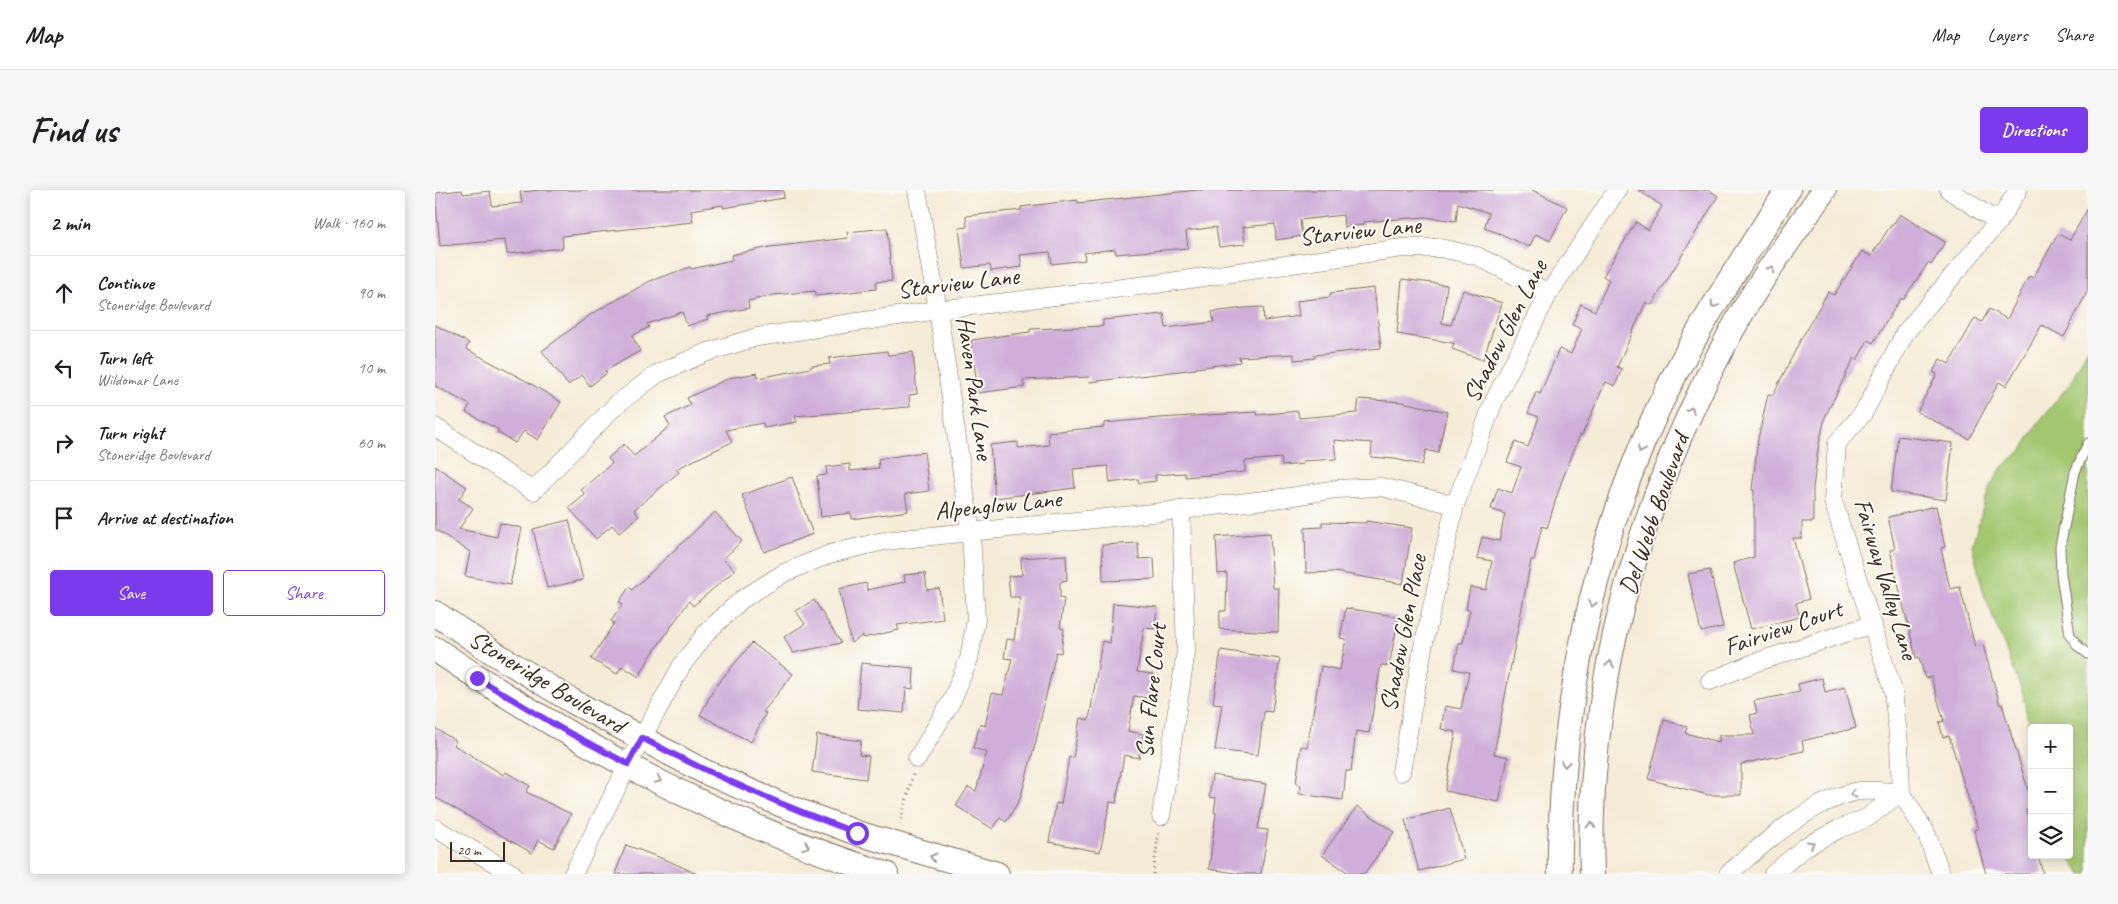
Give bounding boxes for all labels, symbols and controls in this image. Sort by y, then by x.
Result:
text: Map [25,20,62,50]
text: Map [1932,24,1960,46]
text: Layers [1988,24,2027,46]
text: Share [2055,24,2093,46]
button: Directions [1980,107,2088,153]
text: Find us [30,108,117,153]
street label: Starview Lane [1298,209,1424,253]
text: 2 min [50,210,90,236]
text: Walk · 160 m [313,213,385,233]
street label: Shadow Glen Lane [1455,253,1555,408]
street label: Starview Lane [896,259,1022,306]
one-way arrow [1765,265,1774,275]
text: Continue [97,271,154,295]
icon: ahead [50,279,78,307]
text: 90 m [358,283,385,303]
text: Stoneridge Boulevard [97,295,210,315]
one-way arrow [1711,299,1721,308]
street label: Haven Park Lane [949,314,1001,463]
text: Turn left [97,346,152,370]
icon: left [50,354,78,382]
text: 10 m [358,358,385,378]
text: Wildomar Lane [97,370,178,390]
one-way arrow [1685,406,1695,415]
text: Turn right [97,421,164,445]
street label: Del Webb Boulevard [1612,425,1698,599]
icon: right [50,429,78,457]
text: 60 m [358,433,385,453]
text: Stoneridge Boulevard [97,445,210,465]
one-way arrow [1636,445,1646,453]
street label: Alpenglow Lane [933,482,1065,528]
street label: Fairway Valley Lane [1846,495,1926,665]
icon: arrive [50,504,78,532]
text: Arrive at destination [97,506,233,530]
street label: Shadow Glen Place [1372,550,1434,714]
button: Save [50,570,213,616]
button: Share [223,570,385,616]
street label: Fairview Court [1720,592,1849,663]
one-way arrow [1587,600,1598,609]
street label: Sun Flare Court [1128,620,1174,760]
street label: Stoneridge Boulevard [463,623,633,743]
one-way arrow [1605,660,1615,668]
route end [466,667,489,690]
map controls [2028,724,2073,859]
button: + [2028,724,2073,769]
one-way arrow [1560,761,1571,769]
button: − [2028,769,2073,814]
one-way arrow [653,773,662,784]
one-way arrow [1848,788,1857,799]
button: layers [2028,814,2073,859]
one-way arrow [1586,821,1597,829]
route start [846,822,869,845]
scale bar [450,839,505,862]
one-way arrow [801,840,810,850]
one-way arrow [1806,840,1815,850]
text: 20 m [457,842,481,859]
one-way arrow [929,852,938,862]

